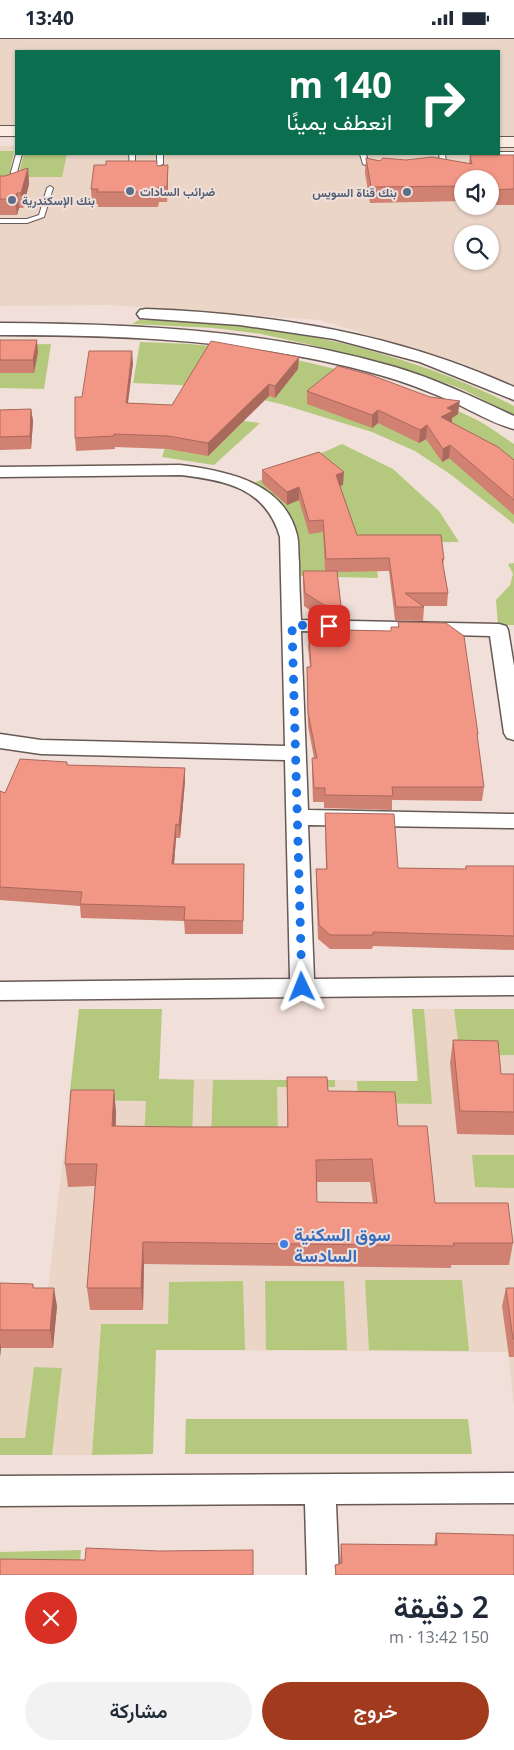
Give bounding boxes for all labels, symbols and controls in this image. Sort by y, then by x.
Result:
text: 13:40 [25,5,74,31]
text: 140 m [289,61,392,108]
icon: right [410,70,475,135]
text: انعطف يمينًا [286,106,392,136]
map controls [454,170,499,270]
button: sound [454,170,499,215]
place label: ضرائب السادات [140,183,215,200]
place label: بنك قناة السويس [312,184,397,201]
marker: ضرائب السادات [124,185,136,197]
marker: بنك قناة السويس [401,186,413,198]
place label: بنك الإسكندرية [22,192,95,209]
marker: بنك الإسكندرية [6,194,18,206]
button: search [454,225,499,270]
pin [308,605,350,647]
icon: arrive [315,612,343,640]
position arrow [275,960,327,1012]
place label: سوق السكنية السادسة [294,1222,391,1267]
marker: سوق السكنية السادسة [278,1238,290,1250]
text: 2 دقيقة [394,1586,489,1627]
button: close [25,1592,77,1644]
text: 150 m · 13:42 [389,1626,489,1648]
button: مشاركة [25,1682,252,1740]
button: خروج [262,1682,489,1740]

